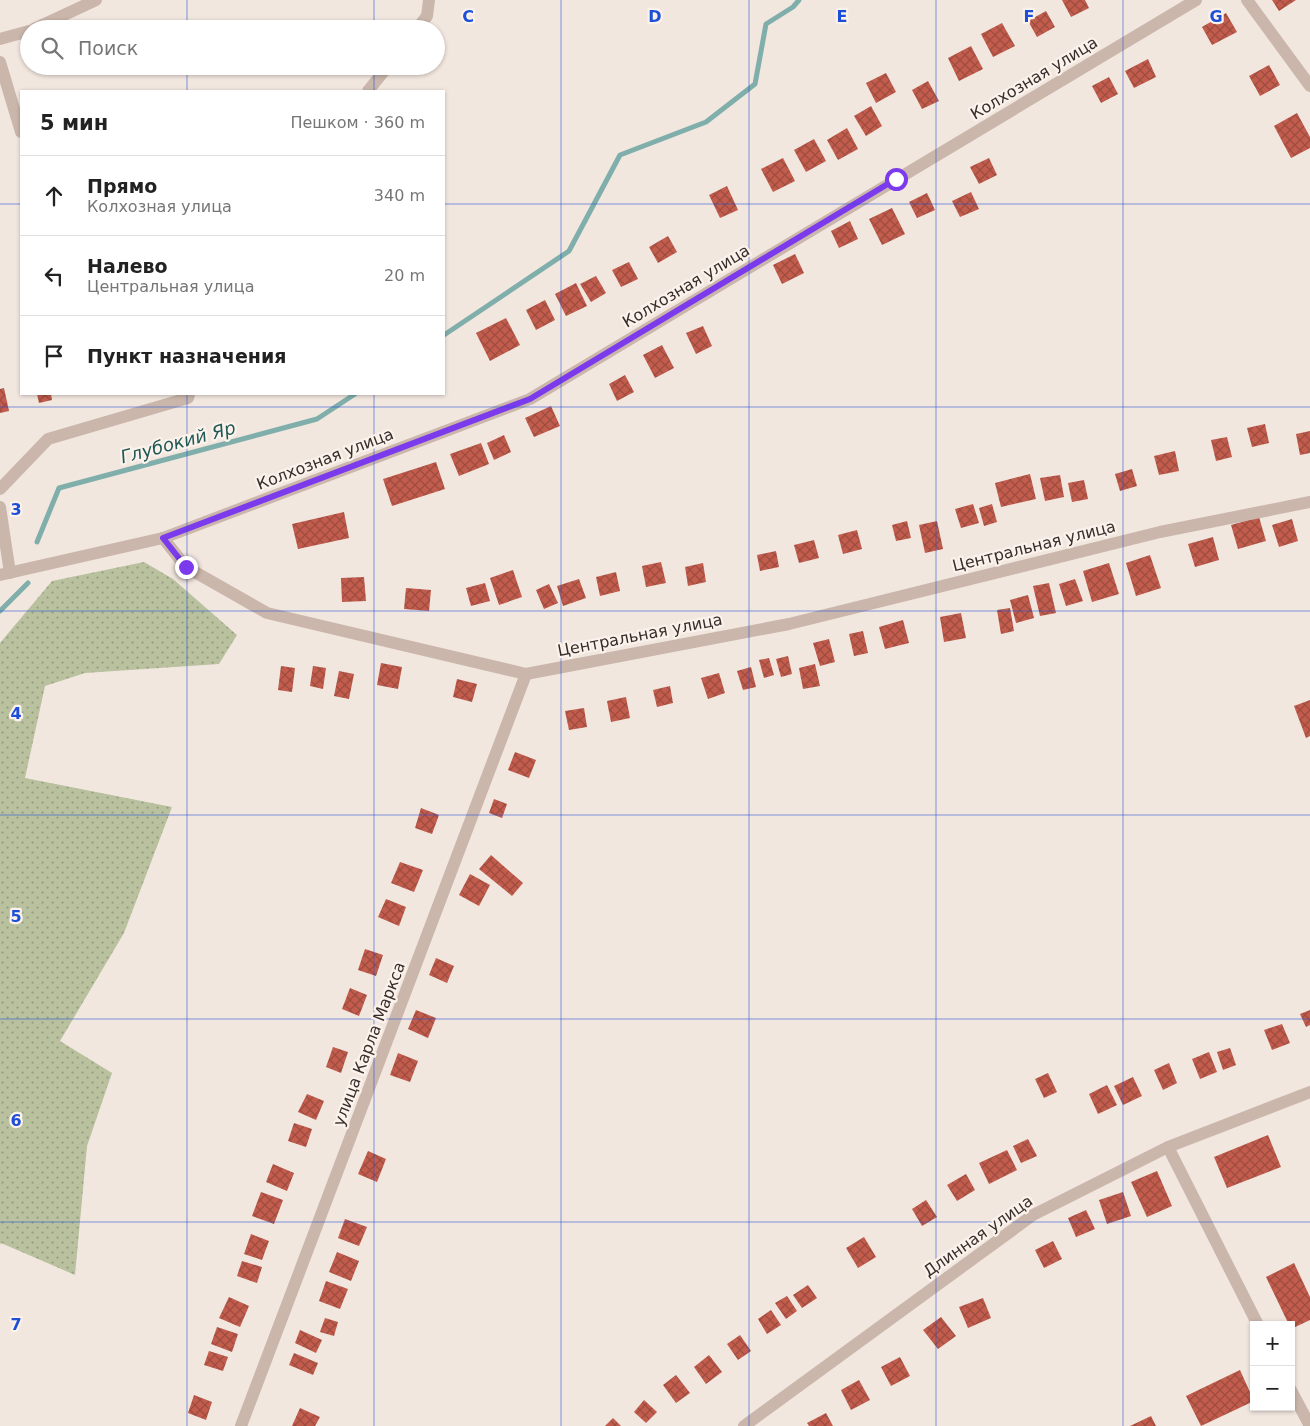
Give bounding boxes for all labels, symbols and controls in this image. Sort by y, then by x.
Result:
text: C [462,7,474,26]
text: D [648,7,662,26]
text: E [837,7,847,26]
text: F [1024,7,1034,26]
text: G [1209,7,1223,26]
search box [20,20,445,75]
street label: Колхозная улица [967,33,1101,123]
icon: search [38,34,66,62]
text: Поиск [78,37,138,59]
text: 5 мин [40,111,108,135]
text: Пешком · 360 m [290,113,425,132]
route start [885,168,908,191]
text: Прямо [87,175,157,197]
icon: ahead [40,182,68,210]
text: 340 m [374,186,425,205]
text: Колхозная улица [87,197,232,216]
street label: Колхозная улица [619,241,753,331]
text: Налево [87,255,168,277]
icon: left [40,262,68,290]
text: 20 m [384,266,425,285]
text: Центральная улица [87,277,254,296]
icon: arrive [40,342,68,370]
text: Пункт назначения [87,345,286,367]
water label: Глубокий Яр [118,417,238,467]
street label: Колхозная улица [254,424,396,494]
text: 3 [10,500,22,519]
street label: Центральная улица [950,517,1118,575]
route end [175,556,198,579]
street label: Центральная улица [556,610,724,660]
text: 4 [10,704,22,723]
text: 5 [10,907,22,926]
street label: улица Карла Маркса [329,959,409,1129]
text: 6 [10,1111,22,1130]
street label: Длинная улица [920,1191,1036,1281]
text: 7 [10,1315,22,1334]
map controls [1250,1321,1295,1411]
button: + [1250,1321,1295,1366]
button: − [1250,1366,1295,1411]

